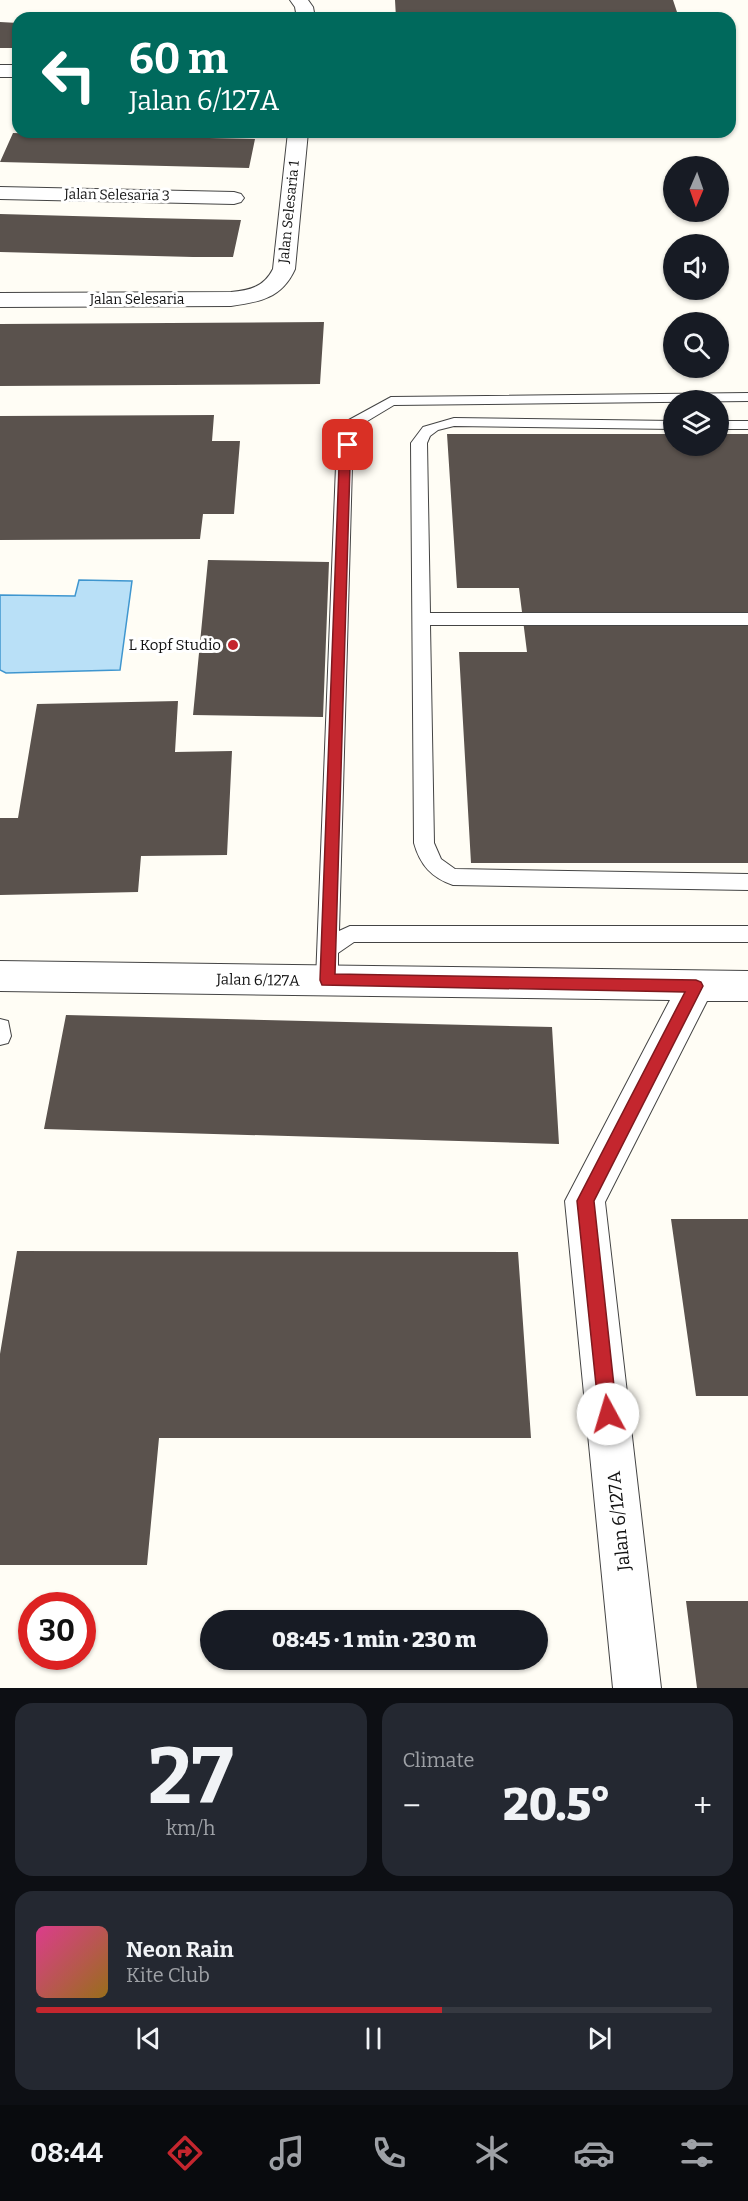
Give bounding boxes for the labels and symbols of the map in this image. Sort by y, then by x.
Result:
north arrow [663,156,729,222]
street label: Jalan Selesaria 1 [275,159,303,265]
street label: Jalan Selesaria 3 [63,186,170,204]
street label: Jalan Selesaria [89,291,185,308]
pin [322,419,373,470]
place label: L Kopf Studio [128,636,221,654]
marker: L Kopf Studio [226,638,240,652]
street label: Jalan 6/127A [215,970,300,990]
position arrow [576,1382,640,1446]
street label: Jalan 6/127A [603,1470,635,1573]
speed limit sign: 30 [18,1592,96,1670]

